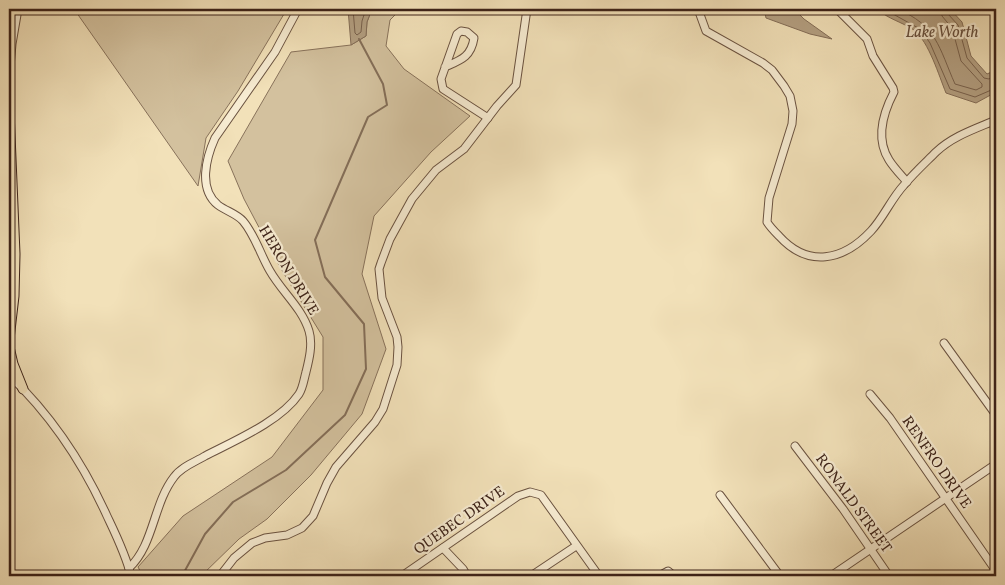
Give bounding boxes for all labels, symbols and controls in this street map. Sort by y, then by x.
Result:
water label: Lake Worth [905,22,979,44]
street label: HERON DRIVE [253,222,323,320]
street label: RENFRO DRIVE [896,412,976,513]
street label: RONALD STREET [810,450,896,558]
street label: QUEBEC DRIVE [410,482,510,561]

